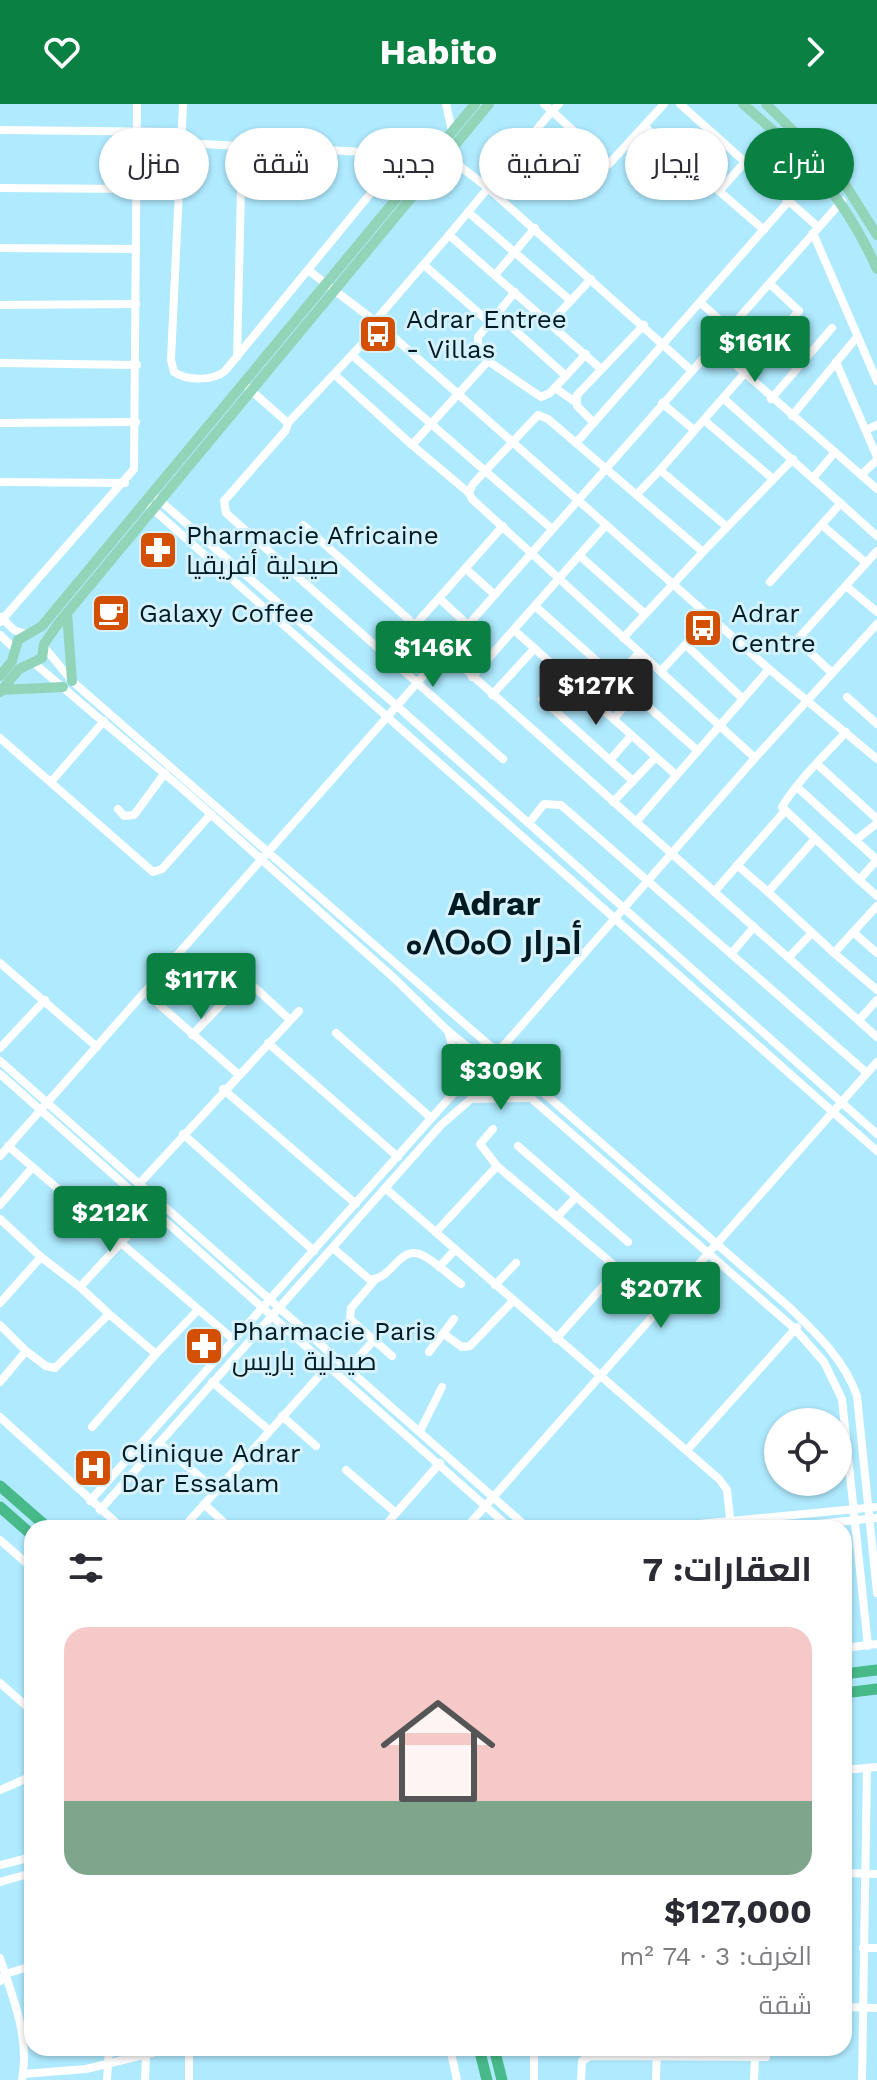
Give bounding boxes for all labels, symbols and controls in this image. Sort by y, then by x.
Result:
icon: heart [40,30,84,74]
icon: forward [793,30,837,74]
text: Habito [380,31,497,73]
chip: منزل [99,128,209,200]
chip: شقة [225,128,338,200]
chip: جديد [354,128,463,200]
chip: تصفية [479,128,609,200]
chip: إيجار [625,128,728,200]
chip: شراء [744,128,854,200]
place label: Adrar Entree - Villas [406,304,567,364]
bus stop icon: Adrar Entree - Villas [357,313,399,355]
pin: $161K [699,316,811,384]
text: $161K [719,327,791,357]
place label: Pharmacie Africaine صيدلية أفريقيا [186,520,439,580]
pharmacy icon: Pharmacie Africaine صيدلية أفريقيا [137,529,179,571]
cafe icon: Galaxy Coffee [90,592,132,634]
place label: Galaxy Coffee [139,598,314,628]
place label: Adrar Centre [731,598,816,658]
bus stop icon: Adrar Centre [682,607,724,649]
pin: $146K [377,621,489,689]
text: $146K [394,632,472,662]
pin: $127K [540,659,652,727]
text: $127K [558,670,634,700]
district label: Adrar ⴰⴷⵔⴰⵔ أدرار [406,883,582,962]
pin: $117K [145,953,257,1021]
text: $117K [165,964,237,994]
pin: $309K [445,1044,557,1112]
text: $309K [460,1055,542,1085]
pin: $212K [54,1186,166,1254]
text: $212K [72,1197,148,1227]
pin: $207K [605,1262,717,1330]
text: $207K [620,1273,702,1303]
place label: Pharmacie Paris صيدلية باريس [232,1316,436,1377]
pharmacy icon: Pharmacie Paris صيدلية باريس [183,1325,225,1367]
map controls [764,1408,852,1496]
button: locate [764,1408,852,1496]
place label: Clinique Adrar Dar Essalam [121,1438,301,1498]
hospital icon: Clinique Adrar Dar Essalam [72,1447,114,1489]
icon: filters [64,1546,108,1590]
text: العقارات: 7 [643,1549,812,1589]
icon: home [366,1679,510,1823]
text: $127,000 [664,1891,812,1931]
text: الغرف: 3 · 74 m² [619,1941,812,1971]
text: شقة [759,1990,812,2020]

